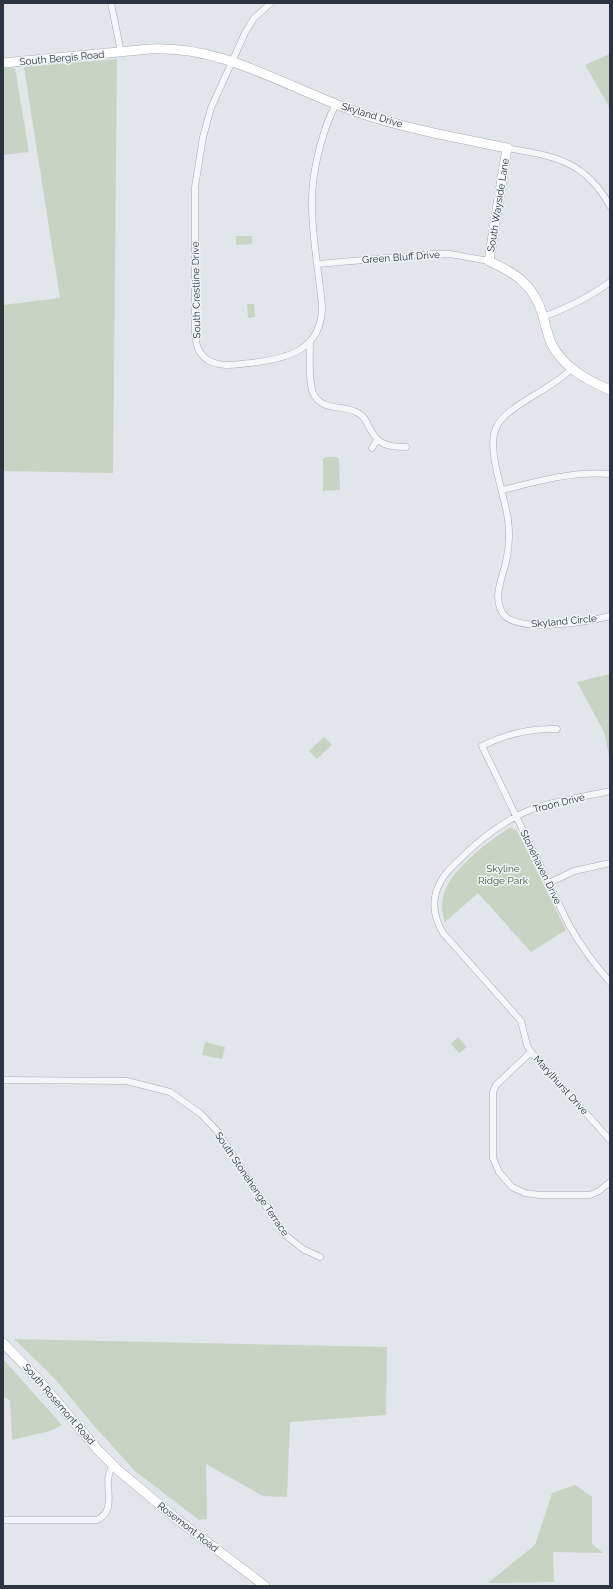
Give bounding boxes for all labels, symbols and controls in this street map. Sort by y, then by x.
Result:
street label: South Bergis Road [19,49,105,67]
street label: Skyland Drive [340,100,404,130]
street label: South Wayside Lane [485,157,511,253]
street label: South Crestline Drive [190,241,202,339]
street label: Green Bluff Drive [362,249,440,265]
street label: Skyland Circle [531,613,597,629]
street label: Troon Drive [532,791,586,815]
street label: Stonehaven Drive [518,828,564,906]
park label: Skyline Ridge Park [478,863,529,886]
street label: Marylhurst Drive [532,1053,590,1117]
street label: South Stonehenge Terrace [213,1130,291,1238]
street label: South Rosemont Road [21,1361,97,1447]
street label: Rosemont Road [156,1500,220,1554]

